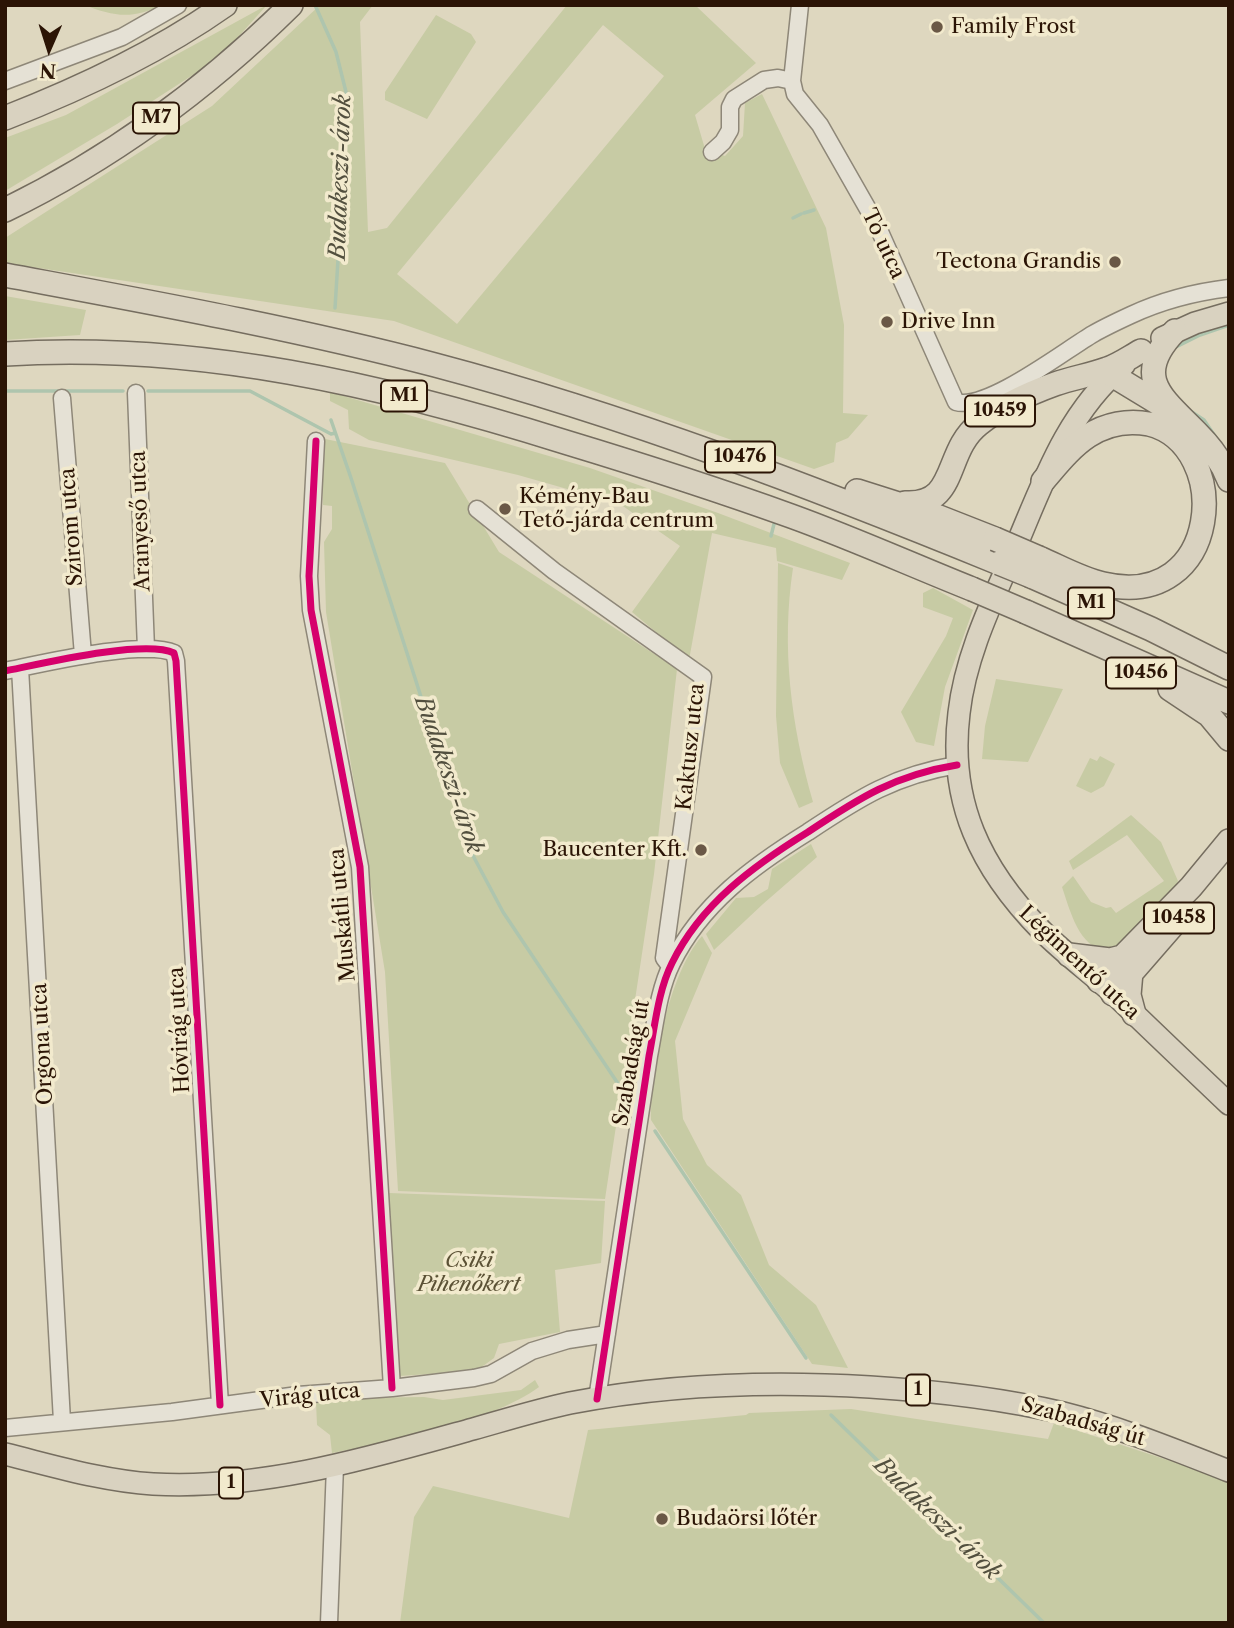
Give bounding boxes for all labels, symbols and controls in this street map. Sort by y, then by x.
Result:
north arrow [14,14,84,84]
place label: Family Frost [951,14,1076,40]
marker: Family Frost [929,19,945,35]
text: N [39,59,57,82]
water label: Budakeszi-árok [324,94,358,260]
road number: M7 [133,102,179,134]
street label: Tó utca [856,205,910,283]
place label: Tectona Grandis [936,249,1101,275]
marker: Tectona Grandis [1107,254,1123,270]
place label: Drive Inn [901,309,995,335]
marker: Drive Inn [879,314,895,330]
road number: M1 [381,380,427,412]
road number: 10459 [965,396,1035,426]
road number: 10476 [705,442,775,472]
street label: Aranyeső utca [126,450,156,592]
street label: Szirom utca [55,467,89,587]
place label: Kémény-Bau Tető-járda centrum [519,484,714,534]
marker: Kémény-Bau Tető-járda centrum [497,501,513,517]
road number: M1 [1068,588,1114,618]
road number: 10456 [1106,658,1176,688]
street label: Kaktusz utca [672,682,710,812]
water label: Budakeszi-árok [408,692,488,858]
place label: Baucenter Kft. [542,837,687,863]
marker: Baucenter Kft. [693,842,709,858]
street label: Muskátli utca [325,847,361,983]
street label: Légimentő utca [1013,901,1145,1025]
road number: 10458 [1144,902,1214,934]
street label: Hóvirág utca [164,966,196,1094]
street label: Orgona utca [27,982,59,1106]
street label: Szabadság út [608,998,656,1128]
park label: Csiki Pihenőkert [417,1248,521,1298]
road number: 1 [906,1374,930,1406]
street label: Virág utca [259,1378,361,1414]
street label: Szabadság út [1018,1392,1148,1452]
water label: Budakeszi-árok [868,1452,1006,1586]
road number: 1 [219,1468,243,1498]
place label: Budaörsi lőtér [676,1506,817,1532]
marker: Budaörsi lőtér [654,1511,670,1527]

